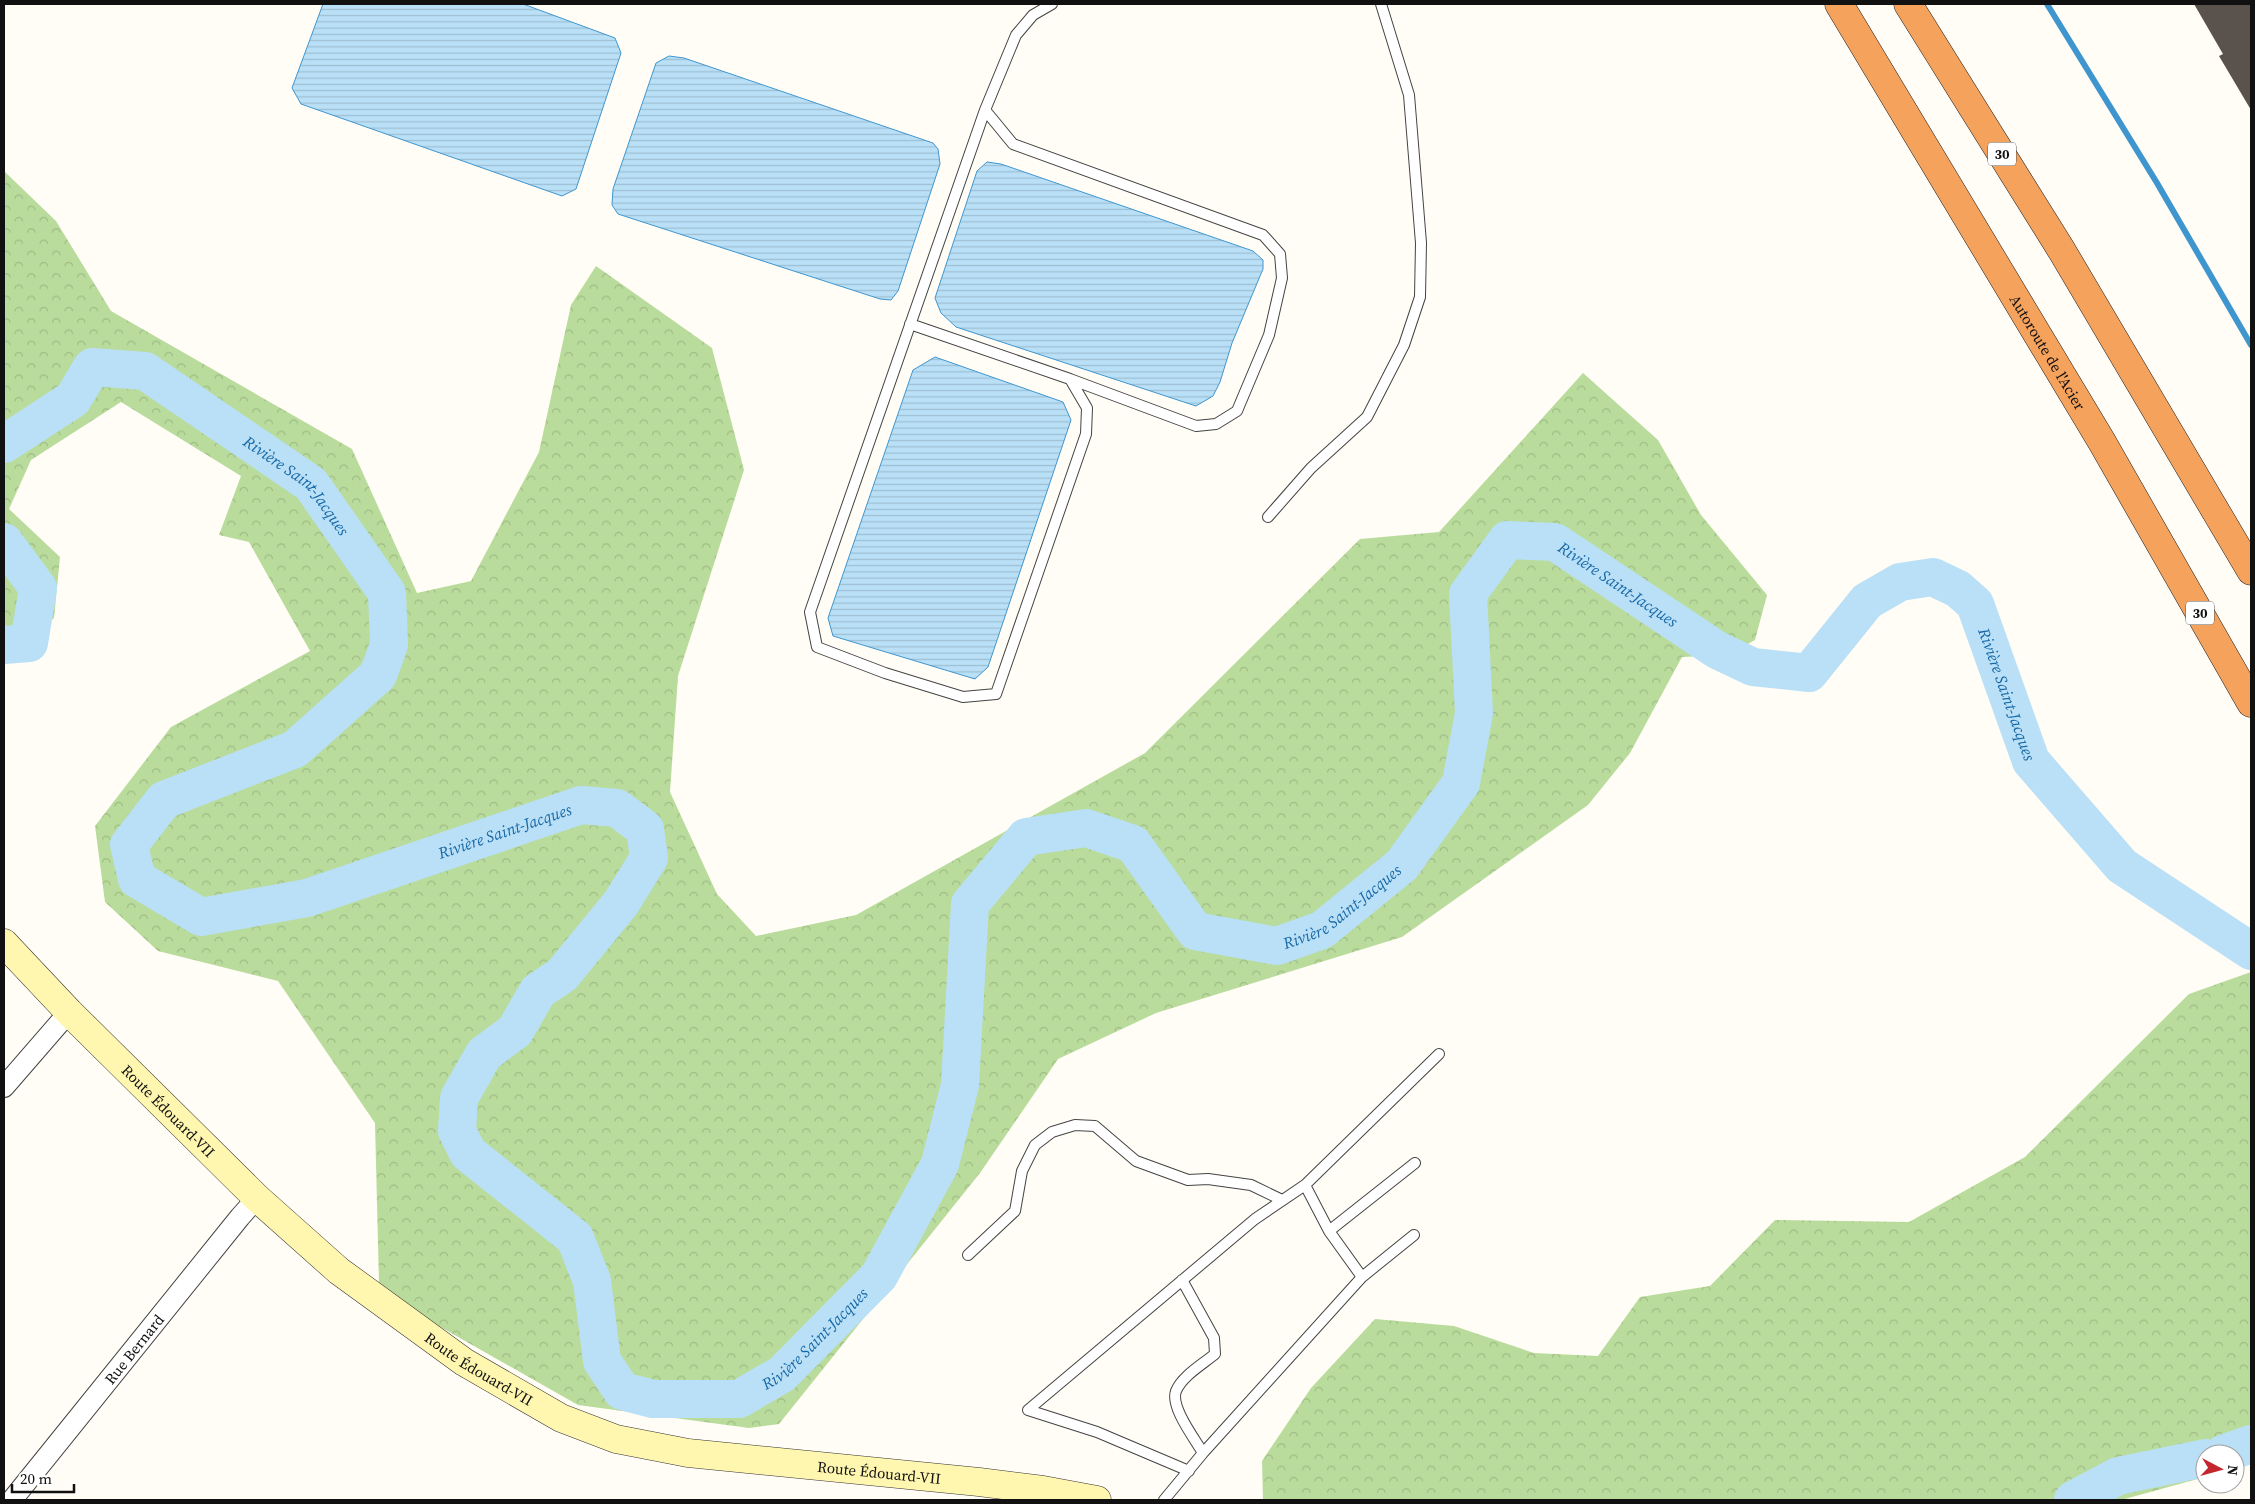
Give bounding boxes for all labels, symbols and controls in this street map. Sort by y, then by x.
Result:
road number: 30 [1988,142,2016,166]
street label: Autoroute de l'Acier [2005,290,2091,414]
water label: Rivière Saint-Jacques [238,430,355,540]
water label: Rivière Saint-Jacques [1553,536,1682,632]
road number: 30 [2186,602,2214,624]
water label: Rivière Saint-Jacques [1973,624,2041,764]
water label: Rivière Saint-Jacques [434,798,574,864]
water label: Rivière Saint-Jacques [1279,859,1406,954]
street label: Route Édouard-VII [117,1060,220,1162]
water label: Rivière Saint-Jacques [757,1283,873,1395]
street label: Rue Bernard [99,1309,169,1388]
street label: Route Édouard-VII [421,1327,537,1410]
north arrow [2195,1444,2245,1494]
street label: Route Édouard-VII [816,1455,942,1489]
scale bar [12,1462,75,1494]
text: N [2222,1464,2243,1476]
text: 20 m [20,1468,52,1489]

